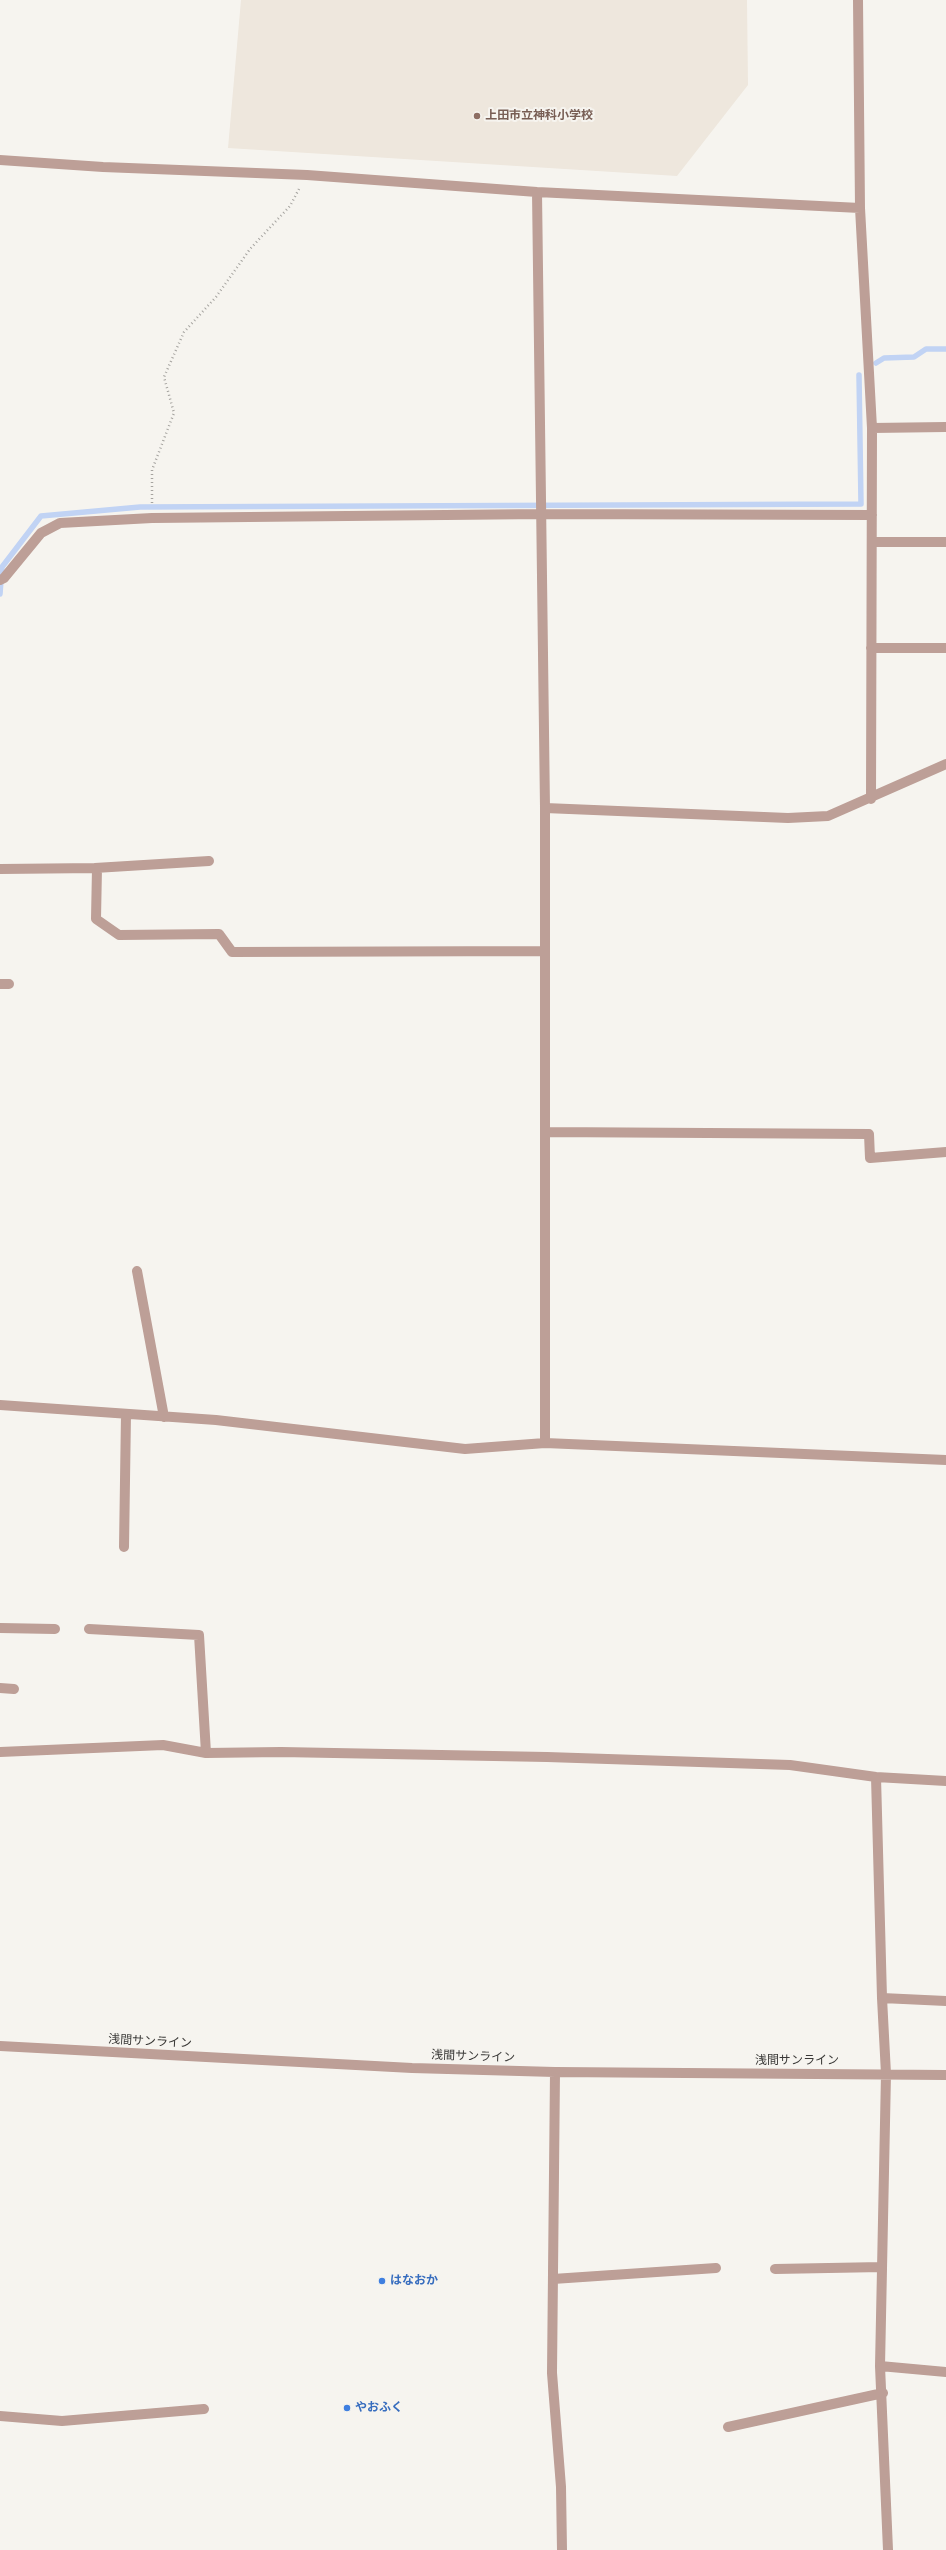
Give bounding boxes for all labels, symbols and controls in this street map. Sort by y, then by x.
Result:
place label: 上田市立神科小学校 [485,109,593,123]
marker: 上田市立神科小学校 [472,111,482,121]
street label: 浅間サンライン [108,2033,192,2051]
street label: 浅間サンライン [431,2048,515,2066]
street label: 浅間サンライン [755,2054,839,2068]
place label: はなおか [390,2274,438,2288]
marker: はなおか [377,2276,387,2286]
place label: やおふく [355,2401,403,2415]
marker: やおふく [342,2403,352,2413]

